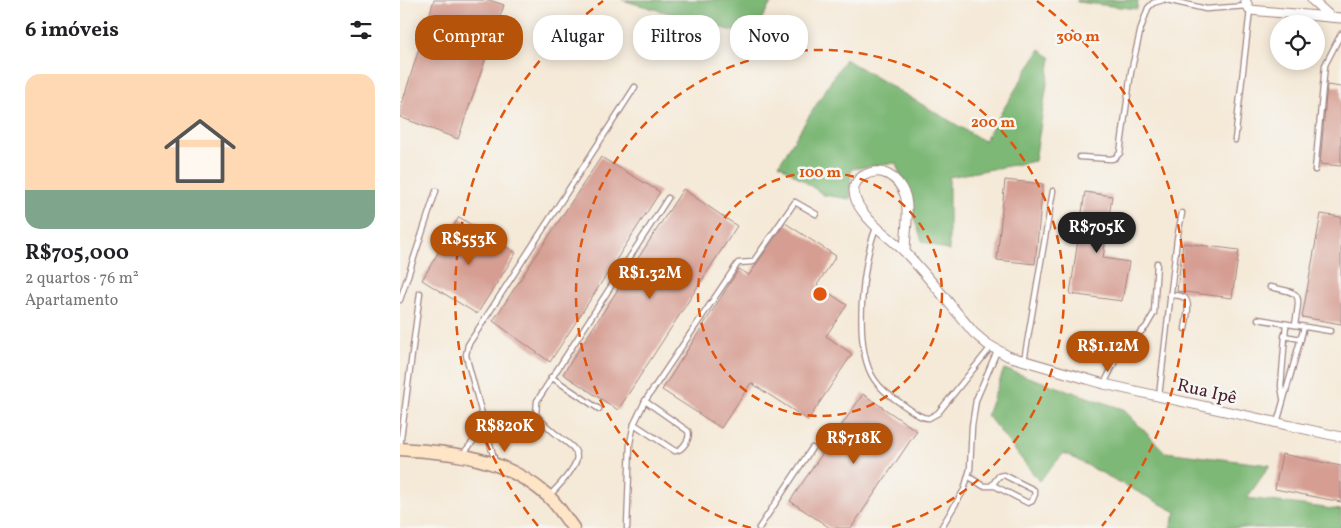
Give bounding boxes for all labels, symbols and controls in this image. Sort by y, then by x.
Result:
chip: Comprar [415,15,523,60]
chip: Alugar [533,15,623,60]
chip: Filtros [633,15,720,60]
chip: Novo [730,15,808,60]
map controls [1270,15,1325,70]
button: locate [1270,15,1325,70]
text: 6 imóveis [25,16,119,45]
icon: filters [347,16,375,44]
text: 300 m [1056,27,1100,48]
icon: home [155,106,245,196]
text: 200 m [971,113,1015,134]
text: 100 m [799,163,842,184]
pin: R$705K [1056,212,1138,254]
text: R$705K [1069,217,1125,239]
pin: R$553K [428,224,510,266]
text: R$553K [441,229,497,251]
text: R$705,000 [25,239,129,268]
pin: R$1.32M [604,258,696,300]
text: R$1.32M [619,263,681,285]
text: 2 quartos · 76 m² [25,268,139,290]
centre of rings [811,285,829,303]
text: Apartamento [25,290,118,312]
pin: R$1.12M [1062,330,1154,373]
text: R$1.12M [1077,336,1139,358]
street label: Rua Ipê [1174,374,1239,411]
pin: R$820K [464,410,546,453]
text: R$820K [476,416,534,438]
pin: R$718K [813,422,895,465]
text: R$718K [827,428,881,450]

